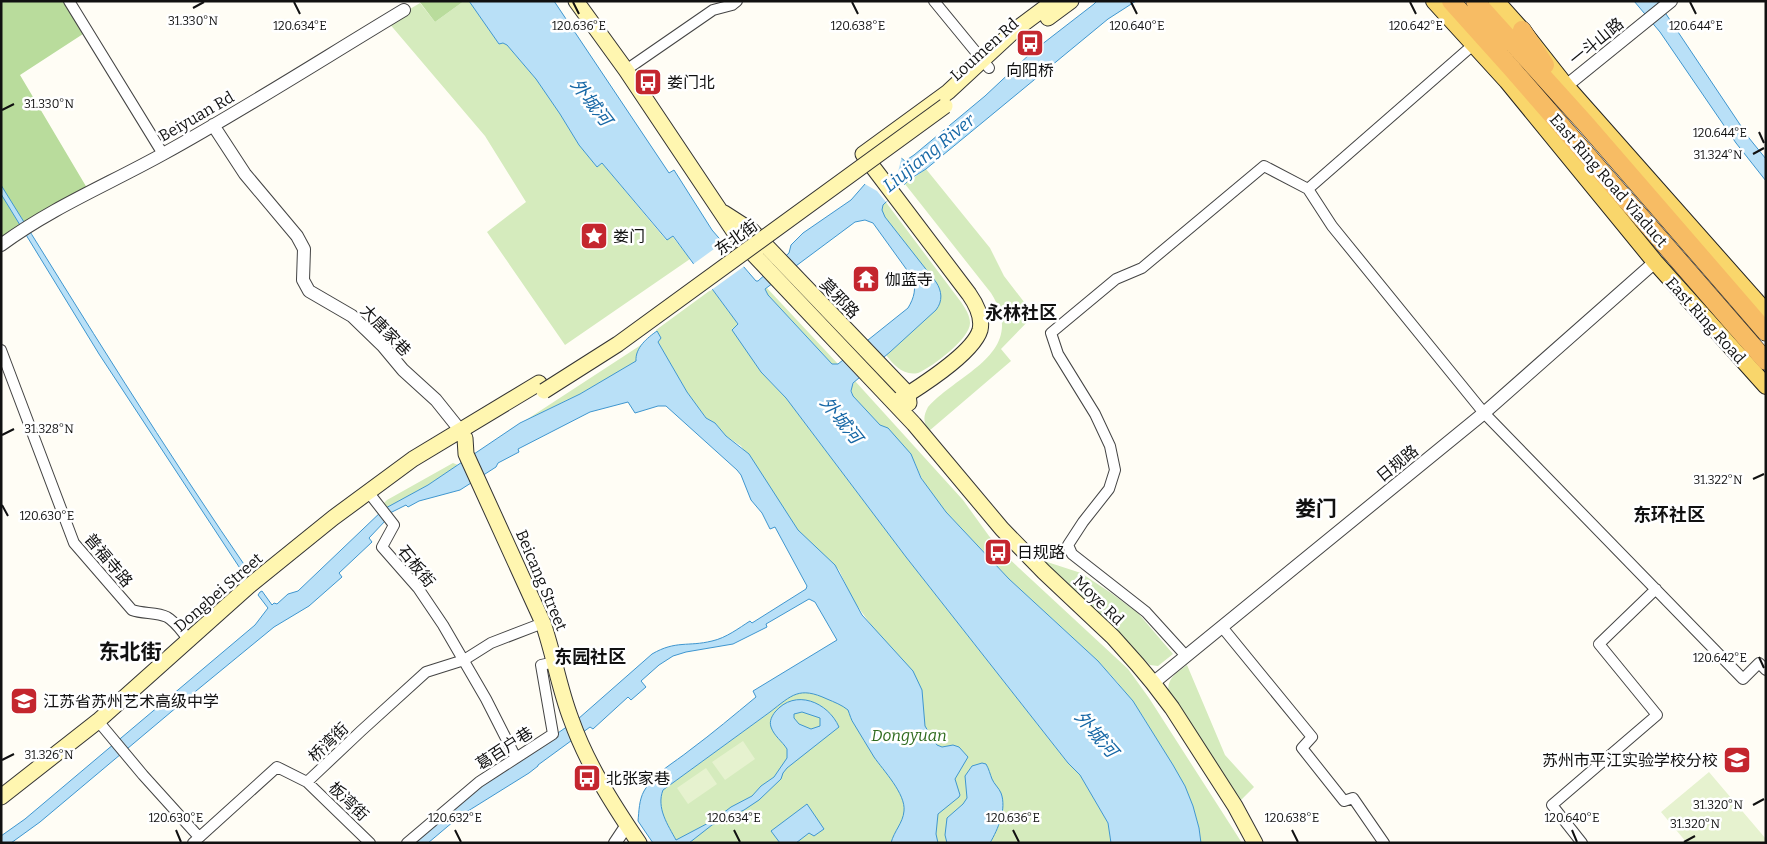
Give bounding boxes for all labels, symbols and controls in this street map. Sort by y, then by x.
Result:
text: 31.330°N [168,14,219,28]
street label: Loumen Rd [946,14,1023,85]
street label: 一斗山路 [1565,14,1627,69]
text: 120.634°E [273,19,327,33]
text: 120.636°E [552,19,606,33]
text: 120.638°E [831,19,885,33]
text: 120.640°E [1109,19,1165,33]
text: 120.642°E [1389,19,1443,33]
text: 120.644°E [1669,19,1723,33]
bus stop icon: 向阳桥 [1015,28,1045,58]
place label: 向阳桥 [1006,61,1054,80]
bus stop icon: 娄门北 [633,67,663,97]
place label: 娄门北 [667,73,715,92]
water label: 外城河 [566,74,618,132]
street label: Beiyuan Rd [155,87,238,146]
text: 31.330°N [24,97,75,111]
water label: Liujiang River [879,109,980,197]
street label: East Ring Road Viaduct [1546,110,1672,251]
text: 120.644°E [1693,126,1747,140]
text: 31.324°N [1694,148,1743,162]
street label: 东北街 [711,216,761,259]
place icon: 娄门 [579,221,609,251]
place label: 娄门 [613,227,645,246]
temple icon: 伽蓝寺 [851,264,881,294]
place label: 伽蓝寺 [885,270,933,289]
street label: East Ring Road [1662,273,1750,368]
street label: 莫邪路 [816,274,863,322]
street label: 大唐家巷 [357,301,415,360]
district label: 永林社区 [985,302,1057,324]
water label: 外城河 [815,392,868,450]
text: 31.328°N [24,422,74,436]
street label: 日规路 [1373,441,1422,486]
text: 31.322°N [1693,473,1743,487]
district label: 娄门 [1295,496,1337,522]
district label: 东环社区 [1633,504,1705,526]
text: 120.630°E [20,509,74,523]
street label: Beicang Street [512,527,571,634]
street label: 普福寺路 [81,530,136,591]
bus stop icon: 日规路 [983,537,1013,567]
street label: 石板街 [394,542,439,591]
place label: 日规路 [1017,543,1065,562]
street label: Dongbei Street [170,549,266,636]
street label: Moye Rd [1070,572,1128,629]
district label: 东北街 [99,639,162,665]
district label: 东园社区 [554,646,626,668]
text: 120.642°E [1693,651,1747,665]
school or university icon: 江苏省苏州艺术高级中学 [9,686,39,716]
place label: 江苏省苏州艺术高级中学 [43,692,219,711]
water label: 外城河 [1070,706,1124,764]
street label: 桥湾街 [304,719,352,766]
street label: 葛百户巷 [472,723,536,774]
park label: Dongyuan [871,726,947,745]
school or university icon: 苏州市平江实验学校分校 [1722,745,1752,775]
text: 31.326°N [24,748,74,762]
place label: 苏州市平江实验学校分校 [1542,751,1718,770]
bus stop icon: 北张家巷 [572,763,602,793]
place label: 北张家巷 [606,769,670,788]
street label: 板湾街 [325,778,373,825]
text: 31.320°N [1693,798,1743,812]
text: 120.630°E [149,811,203,825]
text: 120.632°E [428,811,482,825]
text: 120.634°E [707,811,761,825]
text: 120.636°E [986,811,1040,825]
text: 120.638°E [1265,811,1319,825]
text: 120.640°E [1544,811,1600,825]
text: 31.320°N [1670,817,1720,831]

